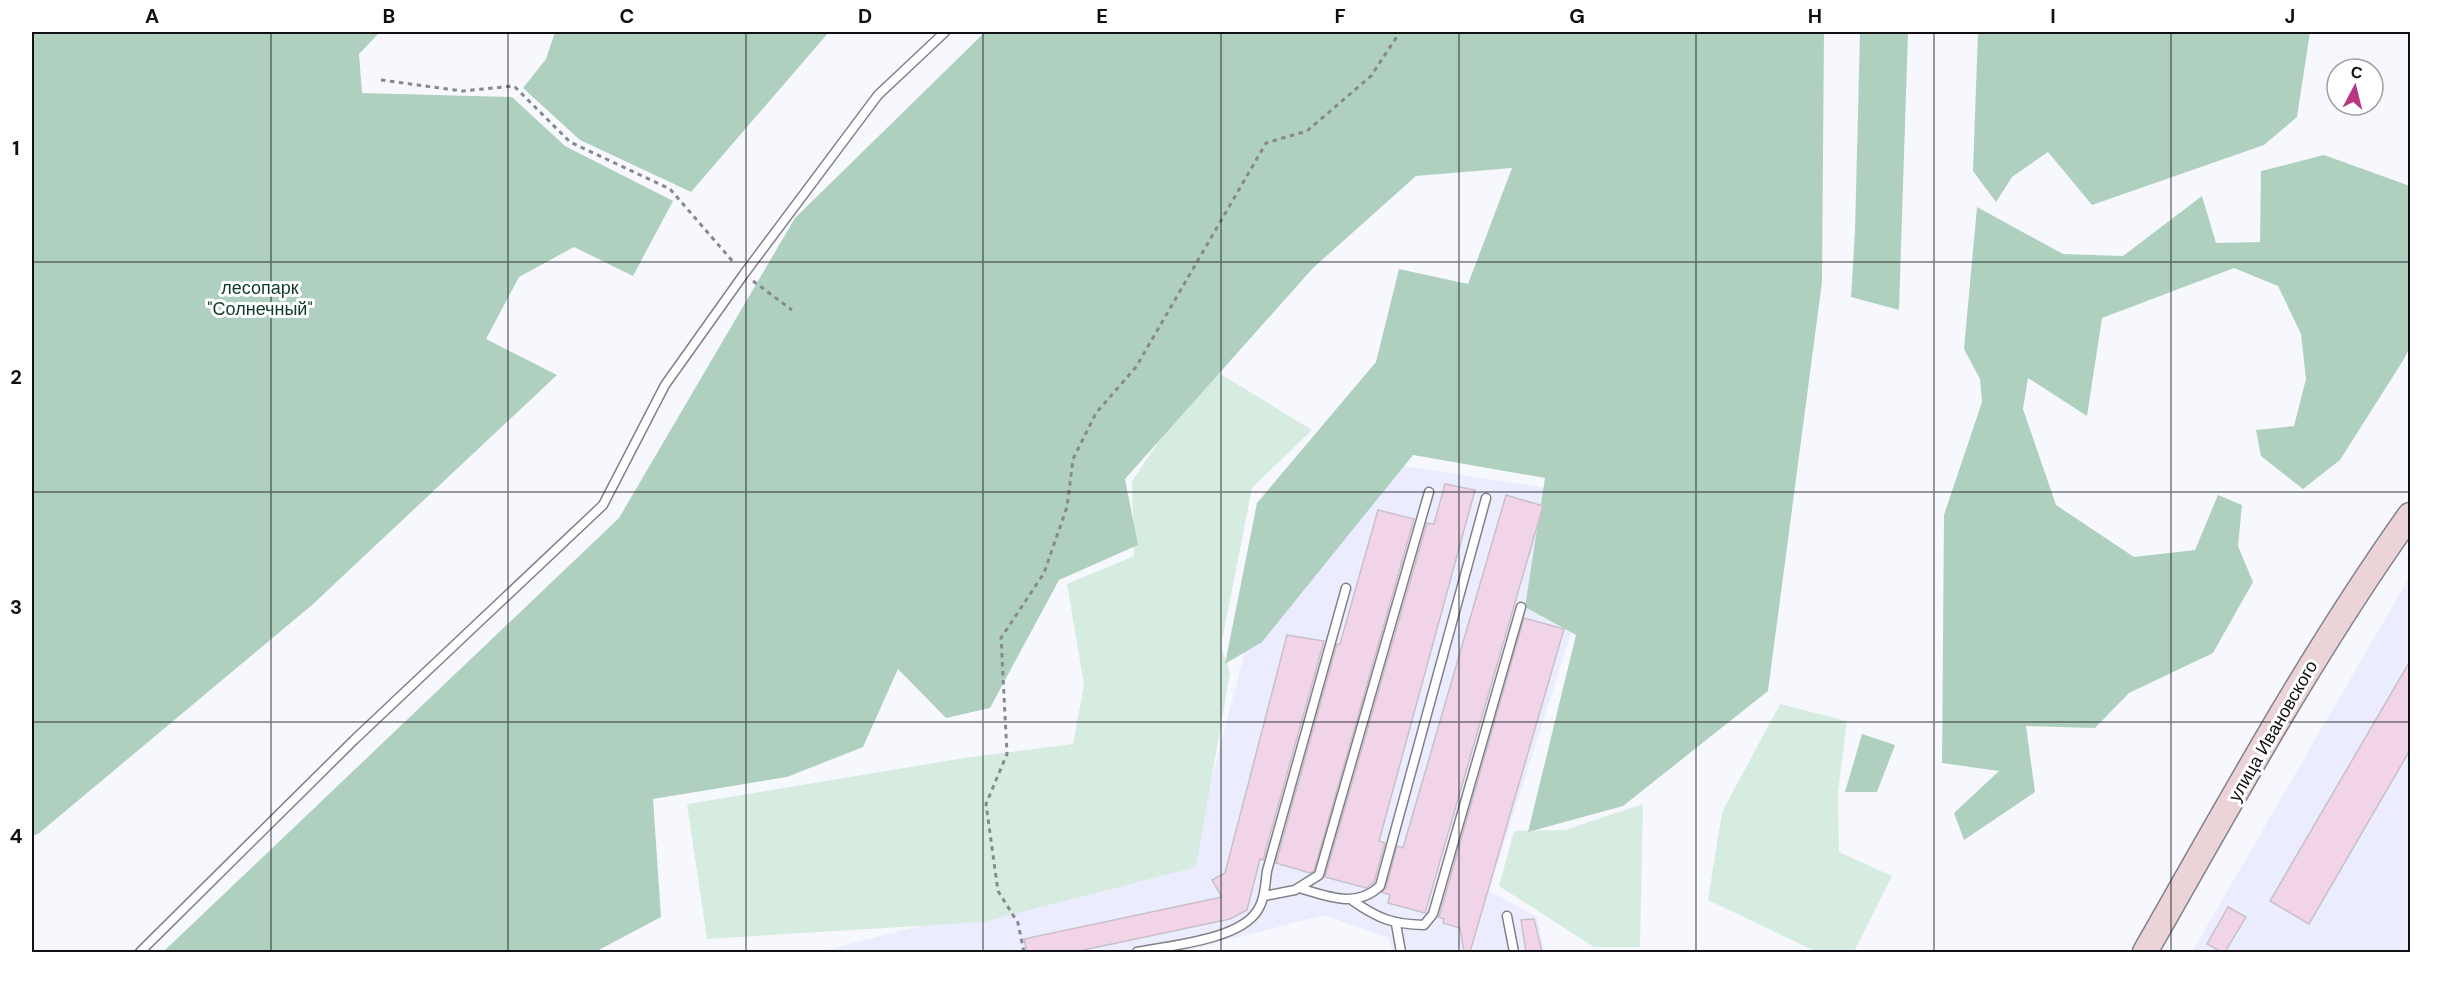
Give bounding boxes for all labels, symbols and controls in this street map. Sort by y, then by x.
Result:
text: A [145,3,159,29]
text: B [383,3,395,29]
text: C [620,3,634,29]
text: D [858,3,872,29]
text: E [1096,3,1108,29]
text: F [1334,3,1346,29]
text: G [1569,3,1585,29]
text: H [1808,3,1822,29]
text: I [2050,3,2056,29]
text: J [2285,3,2295,29]
north arrow [2325,57,2385,117]
text: С [2350,61,2364,84]
text: 1 [12,135,20,161]
park label: лесопарк "Солнечный" [207,276,313,321]
text: 2 [10,364,22,390]
text: 3 [10,594,22,620]
street label: улица Ивановского [2223,656,2323,806]
text: 4 [10,823,23,849]

